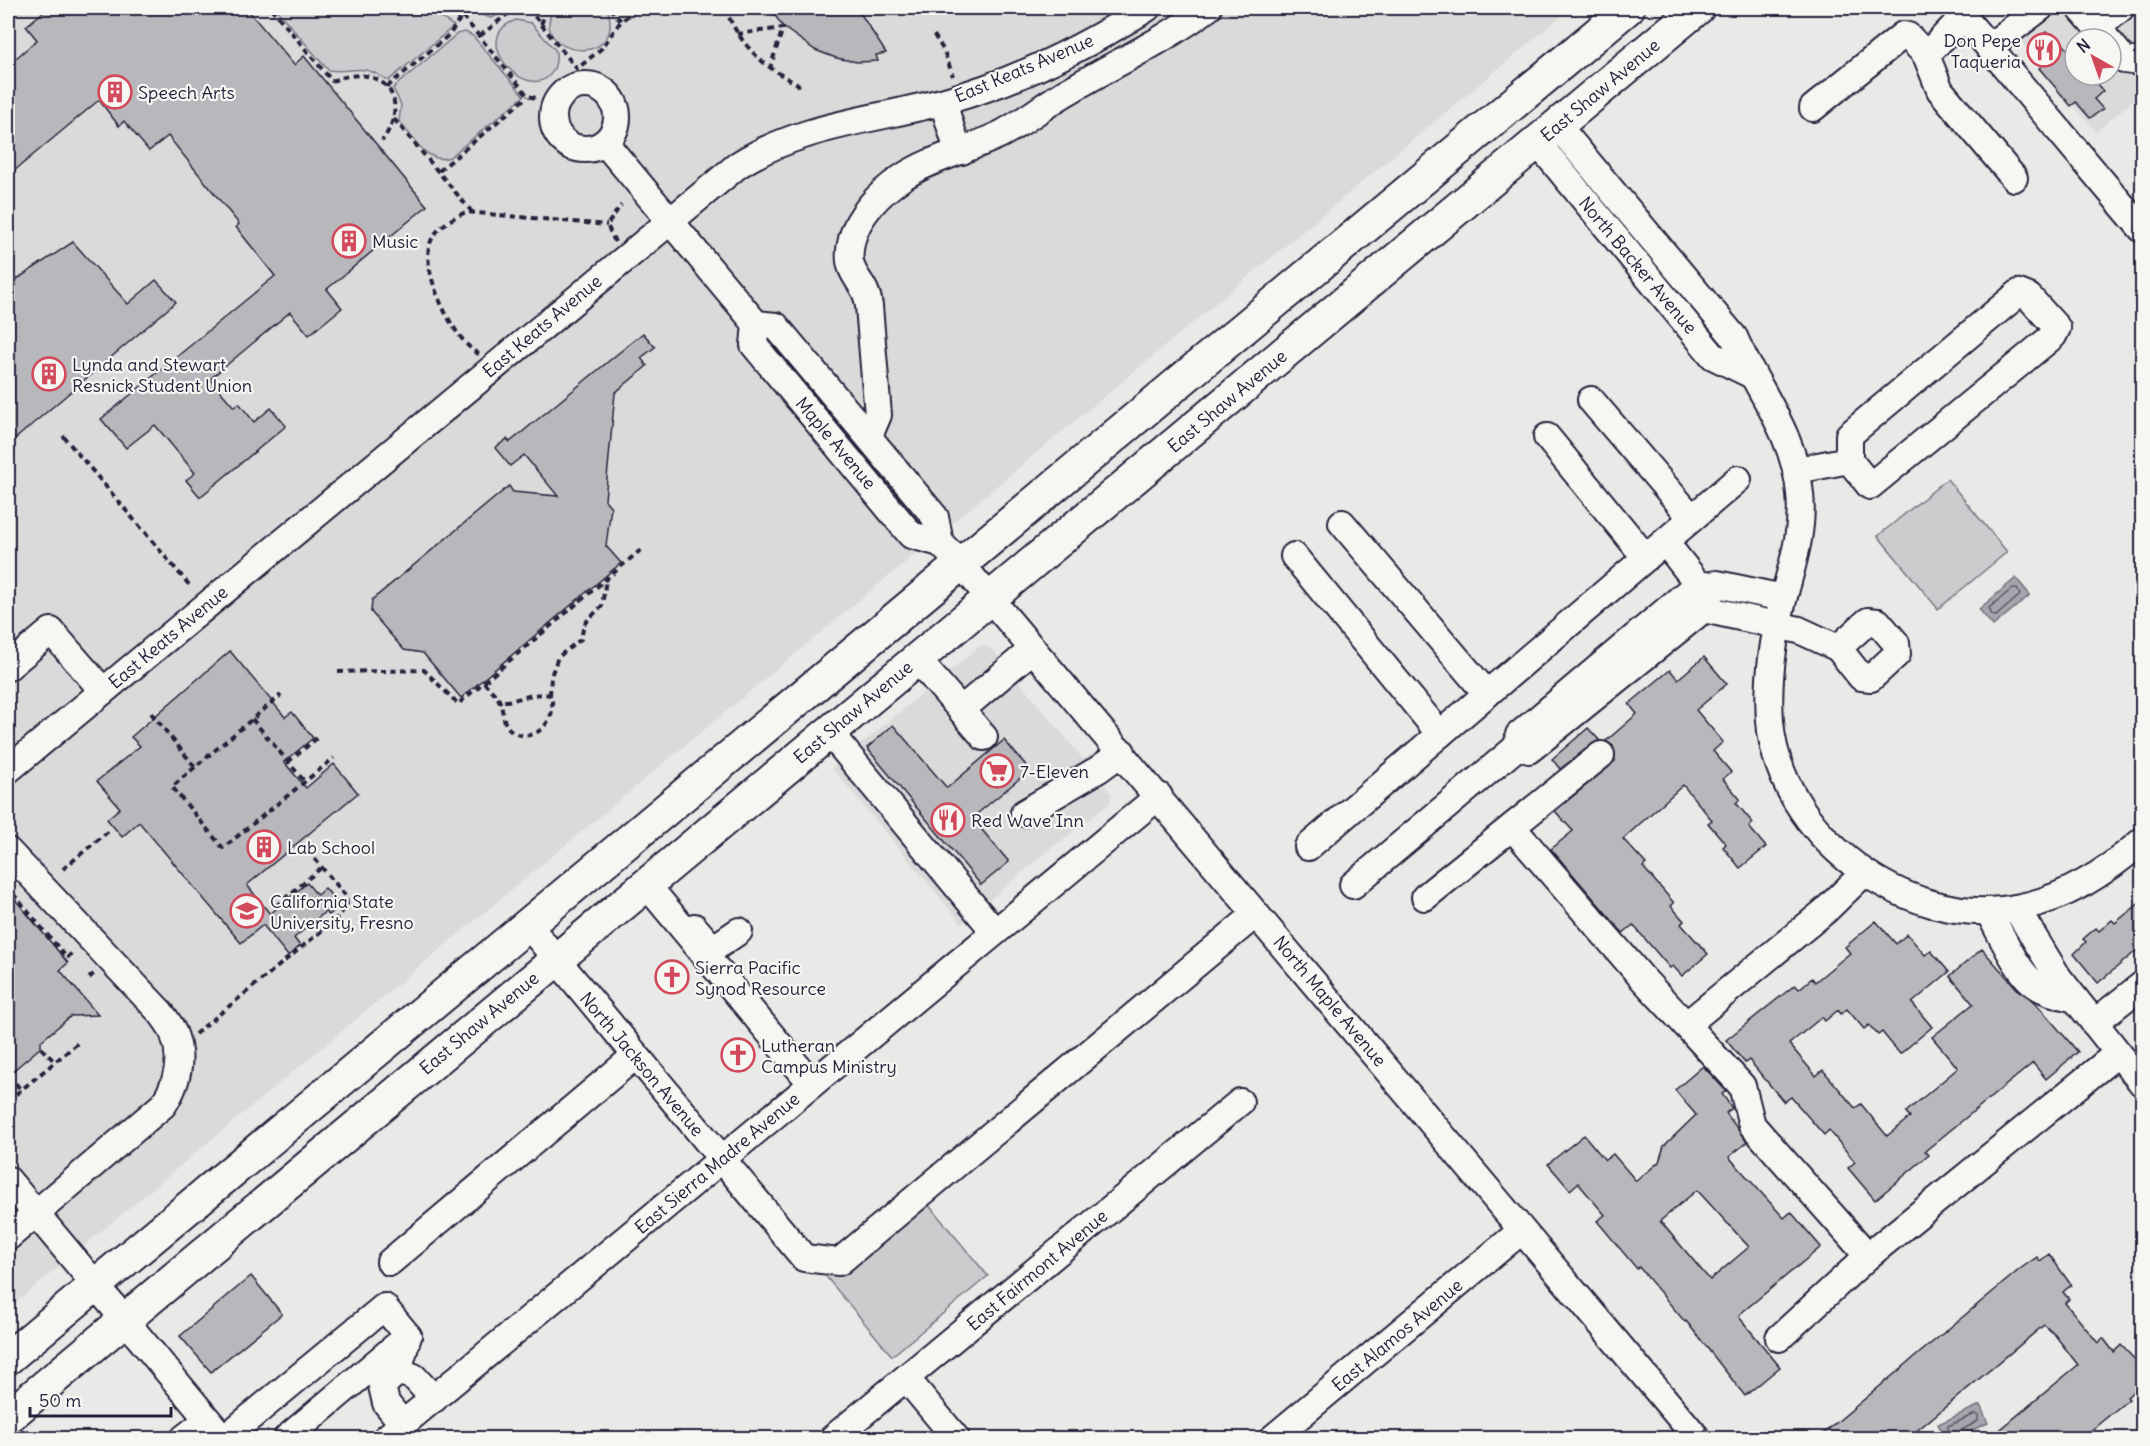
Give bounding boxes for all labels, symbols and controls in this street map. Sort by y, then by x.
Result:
north arrow [2063,27,2123,87]
street label: East Keats Avenue [951,28,1097,108]
place label: Don Pepe Taqueria [1944,29,2021,73]
restaurant icon: Don Pepe Taqueria [2026,32,2062,68]
street label: East Shaw Avenue [1536,33,1664,147]
text: N [2073,34,2094,57]
building icon: Speech Arts [97,74,133,110]
place label: Speech Arts [138,81,235,104]
street label: North Backer Avenue [1574,192,1702,338]
building icon: Music [331,223,367,259]
place label: Music [372,230,418,253]
street label: East Keats Avenue [478,269,606,383]
street label: East Shaw Avenue [1163,344,1291,458]
place label: Lynda and Stewart Resnick Student Union [72,353,252,397]
building icon: Lynda and Stewart Resnick Student Union [31,356,67,392]
street label: Maple Avenue [791,392,881,494]
street label: East Keats Avenue [104,580,232,694]
street label: East Shaw Avenue [789,655,917,769]
supermarket icon: 7-Eleven [979,753,1015,789]
place label: 7-Eleven [1020,760,1089,783]
restaurant icon: Red Wave Inn [930,802,966,838]
place label: Red Wave Inn [971,809,1084,832]
building icon: Lab School [246,829,282,865]
place label: Lab School [287,836,375,859]
place label: California State University, Fresno [270,890,414,934]
school or university icon: California State University, Fresno [229,893,265,929]
street label: North Maple Avenue [1269,931,1391,1071]
place label: Sierra Pacific Synod Resource [695,956,826,1000]
church icon: Sierra Pacific Synod Resource [654,959,690,995]
street label: East Shaw Avenue [415,966,543,1080]
street label: North Jackson Avenue [575,987,709,1141]
place label: Lutheran Campus Ministry [761,1034,897,1078]
church icon: Lutheran Campus Ministry [720,1037,756,1073]
street label: East Sierra Madre Avenue [630,1087,804,1239]
street label: East Fairmont Avenue [962,1204,1112,1336]
street label: East Alamos Avenue [1327,1274,1467,1396]
scale bar [30,1380,171,1418]
text: 50 m [39,1389,81,1412]

